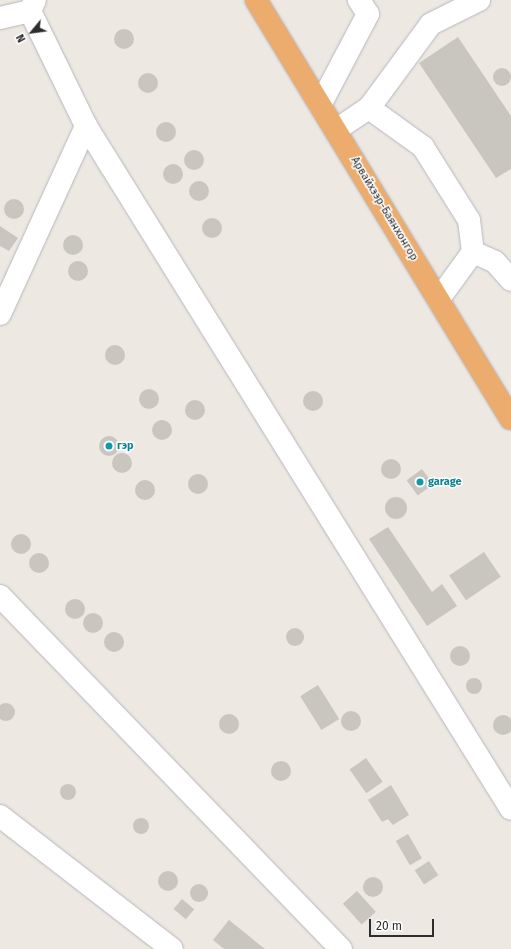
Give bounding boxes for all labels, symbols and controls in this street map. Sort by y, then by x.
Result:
north arrow [12,12,52,52]
text: N [14,32,29,44]
street label: Арвайхээр-Баянхонгор [348,155,420,263]
place label: гэр [117,439,134,453]
marker: гэр [104,441,114,451]
place label: garage [428,475,462,489]
marker: garage [415,477,425,487]
scale bar [371,911,436,937]
text: 20 m [376,919,402,933]

